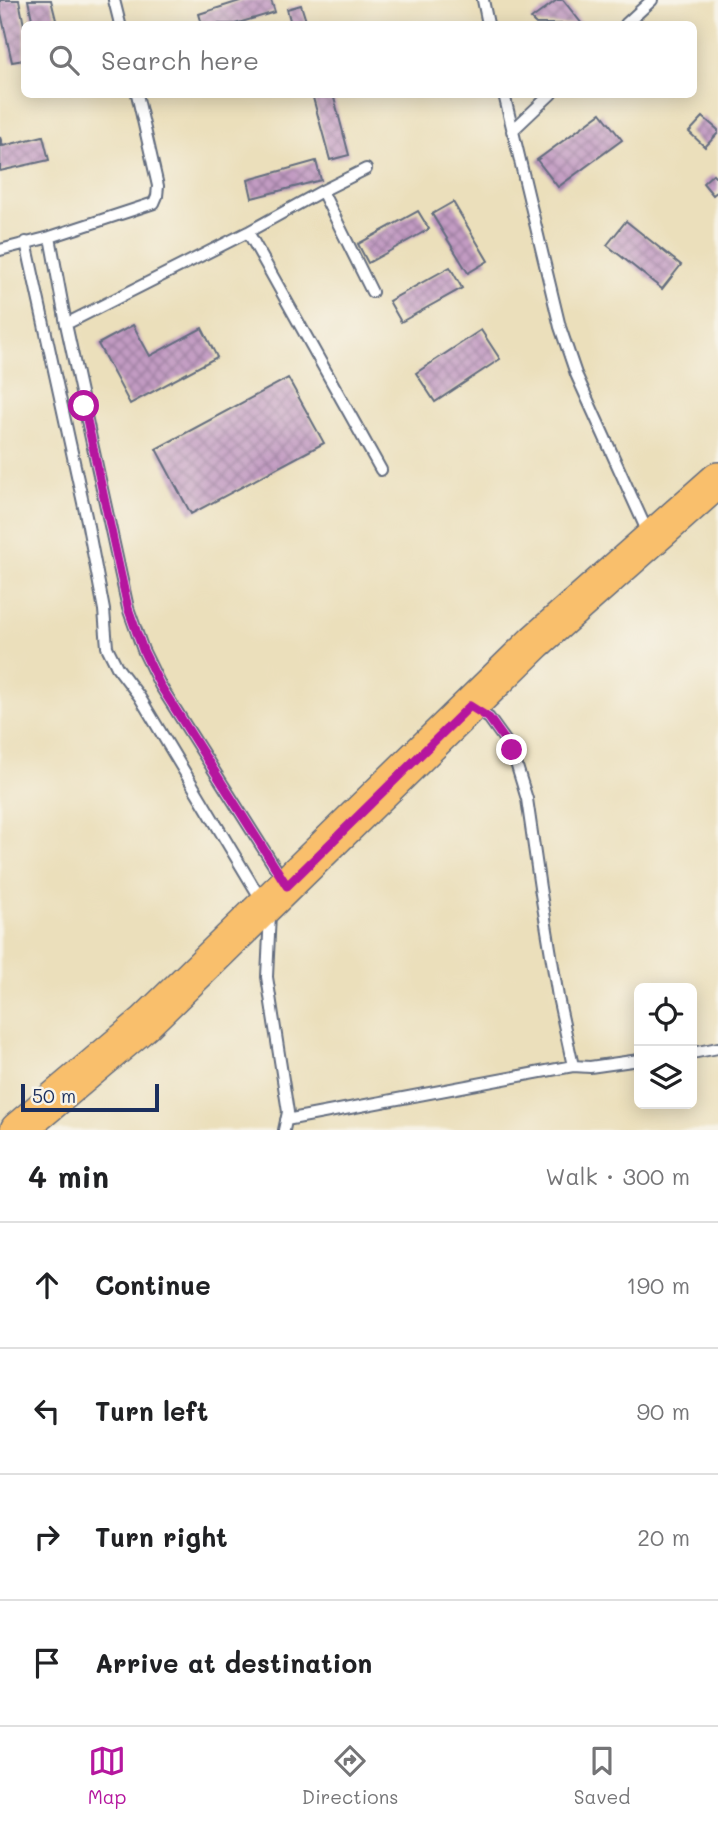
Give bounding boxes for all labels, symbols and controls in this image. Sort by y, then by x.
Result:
search box [21,21,697,98]
icon: search [45,41,83,79]
text: Search here [101,43,259,77]
route start [68,390,99,421]
route end [496,734,527,765]
map controls [634,983,697,1109]
button: locate [634,983,697,1046]
button: layers [634,1046,697,1109]
scale bar [21,1081,159,1113]
text: 50 m [32,1083,76,1108]
text: 4 min [28,1156,109,1196]
text: Walk · 300 m [545,1161,690,1191]
icon: ahead [28,1266,66,1304]
text: Continue [95,1268,211,1302]
text: 190 m [626,1270,690,1300]
icon: left [28,1392,66,1430]
text: Turn left [95,1394,208,1428]
text: 90 m [637,1396,690,1426]
icon: right [28,1518,66,1556]
text: Turn right [95,1520,228,1554]
text: 20 m [637,1522,690,1552]
icon: arrive [28,1644,66,1682]
text: Arrive at destination [95,1646,372,1680]
tab: Map [88,1742,126,1809]
tab: Directions [302,1742,398,1809]
tab: Saved [574,1742,630,1809]

